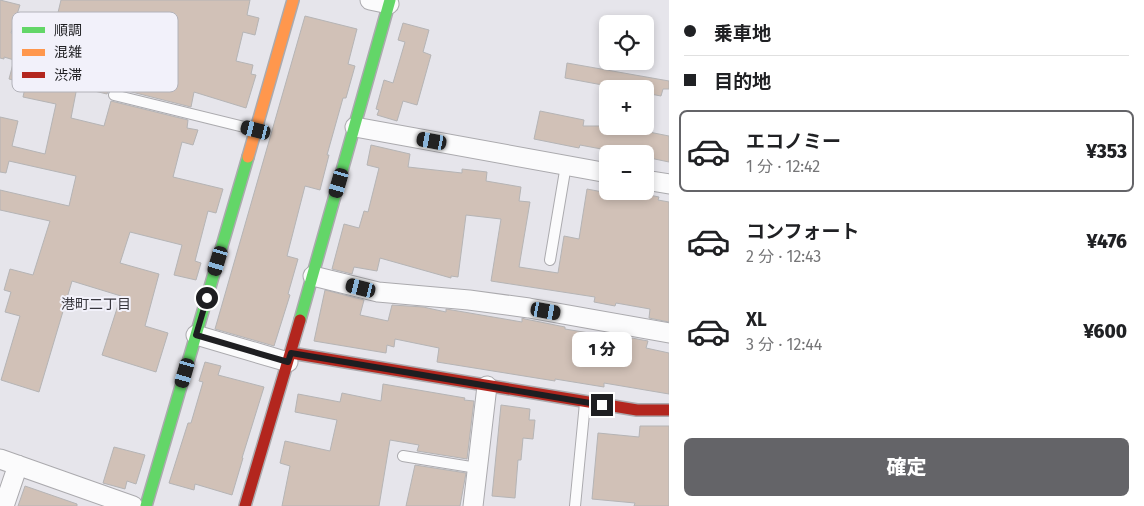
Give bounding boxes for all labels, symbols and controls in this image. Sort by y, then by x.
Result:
legend [12,12,178,92]
map controls [599,15,654,200]
button: locate [599,15,654,70]
text: 順調 [54,22,82,39]
text: 乗車地 [714,22,771,45]
text: 混雑 [54,44,82,61]
text: 渋滞 [54,67,82,84]
text: 目的地 [714,70,771,93]
button: + [599,80,654,135]
car [239,119,272,141]
icon: car [686,129,731,174]
text: エコノミー [746,130,841,153]
car [415,131,448,151]
text: ¥353 [1086,140,1127,163]
button: − [599,145,654,200]
text: 1 分 · 12:42 [746,157,820,176]
car [327,167,350,199]
icon: car [686,219,731,264]
text: コンフォート [746,220,859,243]
text: ¥476 [1086,230,1127,253]
car [206,244,229,278]
text: 2 分 · 12:43 [746,247,821,266]
car [344,277,377,299]
route start [196,287,218,309]
district label: 港町二丁目 [61,296,131,313]
car [529,301,562,321]
text: XL [746,308,767,331]
icon: car [686,309,731,354]
text: ¥600 [1083,320,1127,343]
callout: 1 分 [572,332,632,368]
text: 3 分 · 12:44 [746,335,822,354]
text: 1 分 [588,340,616,359]
car [173,357,196,389]
route end [591,394,613,416]
button: 確定 [684,438,1129,496]

